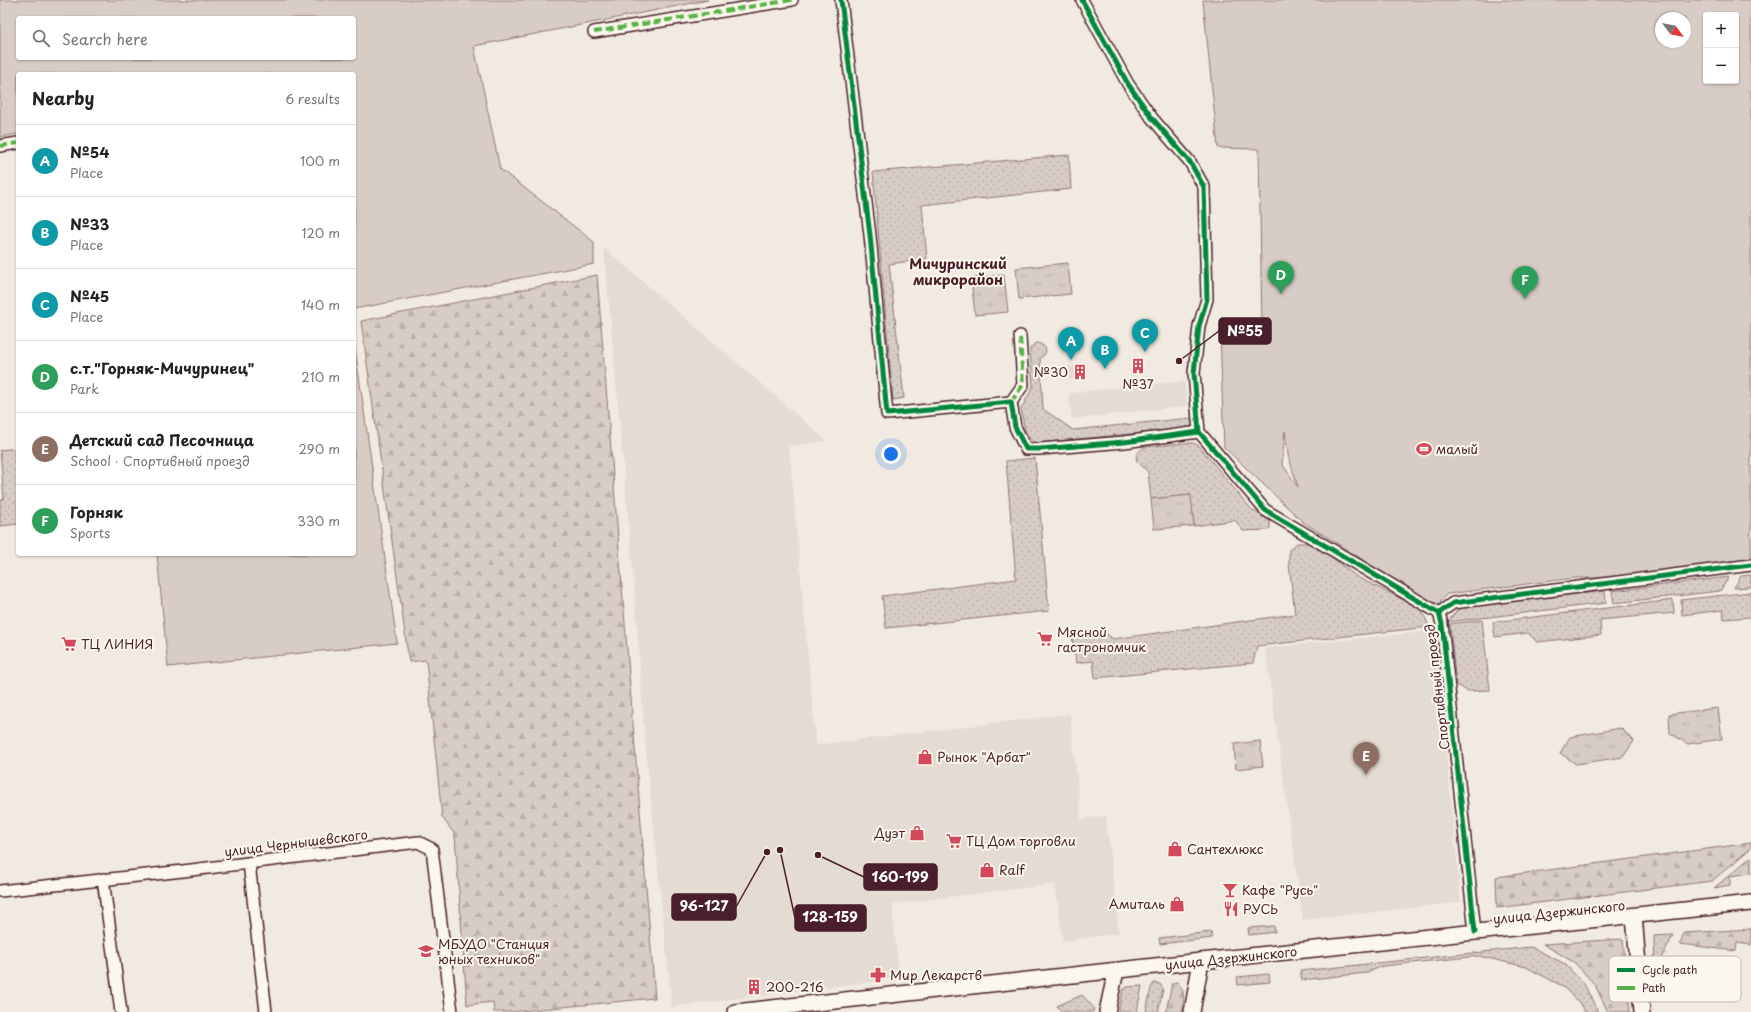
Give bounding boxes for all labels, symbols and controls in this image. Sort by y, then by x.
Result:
north arrow [1655,12,1691,48]
map controls [1703,12,1739,84]
button: + [1703,12,1739,48]
search box [16,16,356,60]
icon: search [30,27,52,49]
text: Search here [62,27,148,50]
button: − [1703,48,1739,84]
text: Nearby [32,85,94,111]
text: 6 results [285,89,340,108]
text: №54 [70,140,109,163]
text: A [40,151,50,170]
text: 100 m [300,151,340,170]
text: Place [70,163,103,182]
text: №33 [70,212,109,235]
text: B [41,223,49,242]
text: 120 m [301,223,340,242]
text: Place [70,235,103,254]
district label: Мичуринский микрорайон [909,253,1007,290]
pin: D [1268,261,1294,294]
pin: F [1512,266,1538,299]
text: №45 [70,284,109,307]
text: C [40,295,50,314]
text: 140 m [301,295,340,314]
text: Place [70,307,103,326]
callout: №55 [1219,318,1271,344]
pin: C [1132,319,1158,352]
text: №55 [1227,320,1263,341]
pin: A [1058,327,1084,360]
pin: B [1092,336,1118,369]
text: с.т."Горняк-Мичуринец" [70,356,254,379]
building icon: №37 [1129,357,1147,375]
place label: №30 [1034,362,1068,381]
building icon: №30 [1071,363,1089,381]
text: D [40,367,50,386]
text: 210 m [301,367,340,386]
place label: №37 [1122,374,1154,393]
text: Park [70,379,99,398]
text: Детский сад Песочница [70,428,254,451]
text: E [41,439,49,458]
text: 290 m [299,439,340,458]
place label: малый [1436,439,1478,458]
sports icon: малый [1415,440,1433,458]
your location [881,444,901,464]
text: School · Спортивный проезд [70,451,250,470]
text: Горняк [70,500,123,523]
text: F [41,511,49,530]
text: 330 m [297,511,340,530]
text: Sports [70,523,110,542]
place label: Мясной гастрономчик [1057,622,1146,656]
street label: Спортивный проезд [1419,623,1454,751]
supermarket icon: Мясной гастрономчик [1036,630,1054,648]
place label: ТЦ ЛИНИЯ [81,634,153,653]
supermarket icon: ТЦ ЛИНИЯ [60,635,78,653]
pin: E [1353,742,1379,775]
place label: Рынок "Арбат" [937,747,1031,766]
shop icon: Рынок "Арбат" [916,748,934,766]
place label: Дуэт [873,823,906,842]
street label: улица Чернышевского [223,824,369,861]
shop icon: Дуэт [908,824,926,842]
place label: ТЦ Дом торговли [966,831,1076,850]
supermarket icon: ТЦ Дом торговли [945,832,963,850]
place label: Сантехлюкс [1187,839,1264,858]
shop icon: Сантехлюкс [1166,840,1184,858]
place label: Ralf [999,860,1026,879]
shop icon: Ralf [978,861,996,879]
callout: 160-199 [864,864,937,890]
text: 160-199 [871,866,929,887]
place label: Кафе "Русь" [1242,880,1318,899]
bar icon: Кафе "Русь" [1221,881,1239,899]
callout: 96-127 [672,894,736,920]
place label: Амиталь [1109,894,1165,913]
text: 96-127 [680,895,728,916]
shop icon: Амиталь [1168,895,1186,913]
street label: улица Дзержинского [1492,895,1626,928]
place label: РУСЬ [1243,899,1278,918]
restaurant icon: РУСЬ [1222,900,1240,918]
callout: 128-159 [795,905,866,931]
text: 128-159 [802,906,858,927]
place label: МБУДО "Станция юных техников" [438,934,550,968]
street label: улица Дзержинского [1164,941,1298,974]
school or university icon: МБУДО "Станция юных техников" [417,942,435,960]
legend [1609,956,1741,1002]
text: Cycle path [1642,961,1697,978]
place label: Мир Лекарств [890,965,982,984]
pharmacy icon: Мир Лекарств [869,966,887,984]
place label: 200-216 [766,977,824,996]
building icon: 200-216 [745,978,763,996]
text: Path [1642,979,1666,996]

